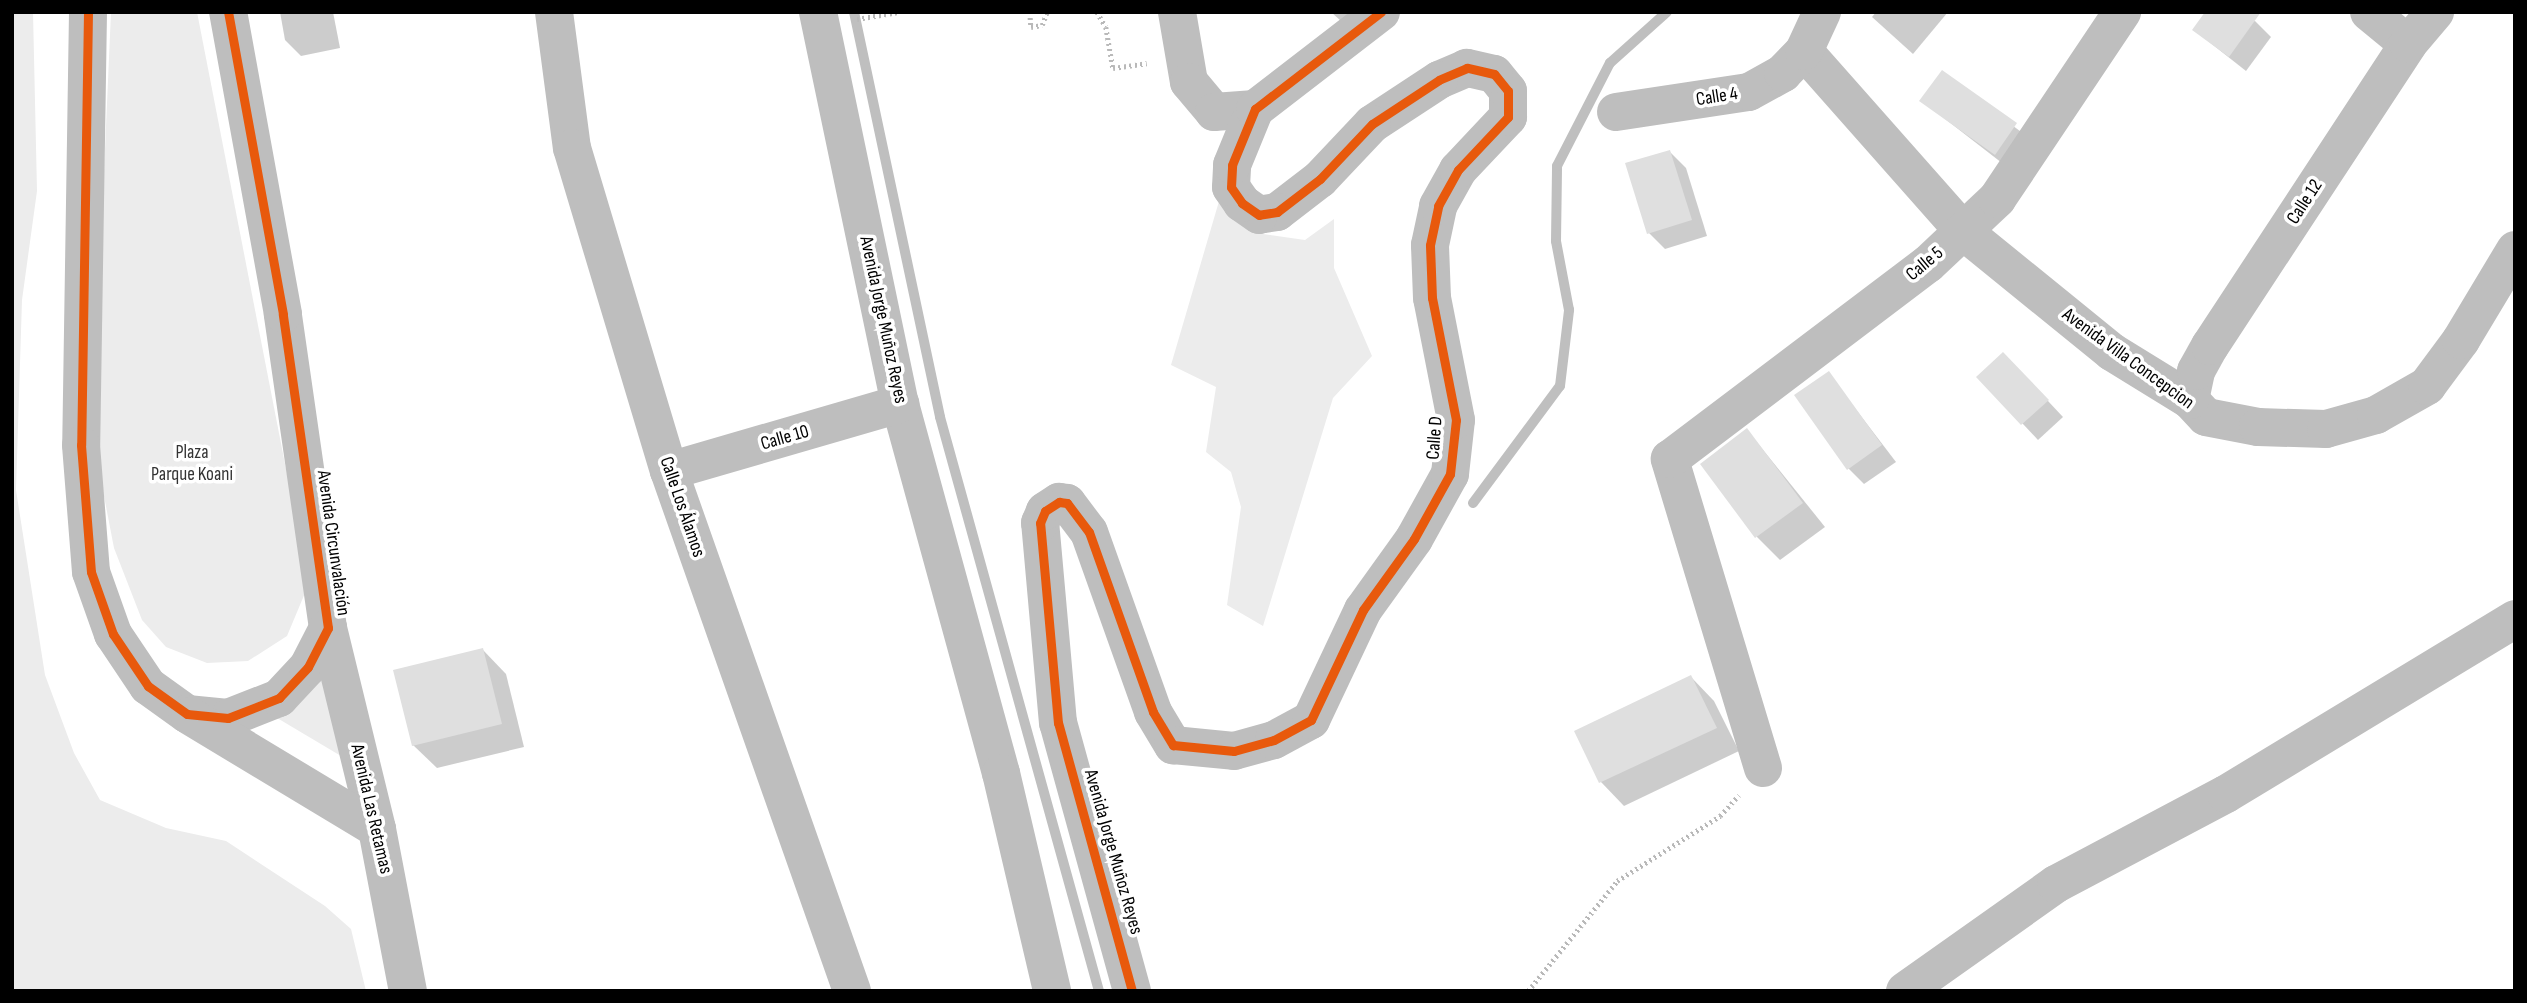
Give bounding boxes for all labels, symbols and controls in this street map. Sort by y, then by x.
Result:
street label: Calle 4 [1695,82,1739,112]
street label: Calle 12 [2282,175,2328,229]
street label: Avenida Jorge Muñoz Reyes [854,234,912,406]
street label: Calle 5 [1902,242,1948,286]
street label: Avenida Villa Concepcion [2058,304,2198,414]
street label: Calle D [1422,416,1448,460]
street label: Calle 10 [758,420,812,456]
park label: Plaza Parque Koani [151,442,233,486]
street label: Calle Los Álamos [654,454,710,560]
street label: Avenida Circunvalación [312,469,354,617]
street label: Avenida Las Retamas [345,742,397,876]
street label: Avenida Jorge Muñoz Reyes [1079,767,1147,937]

